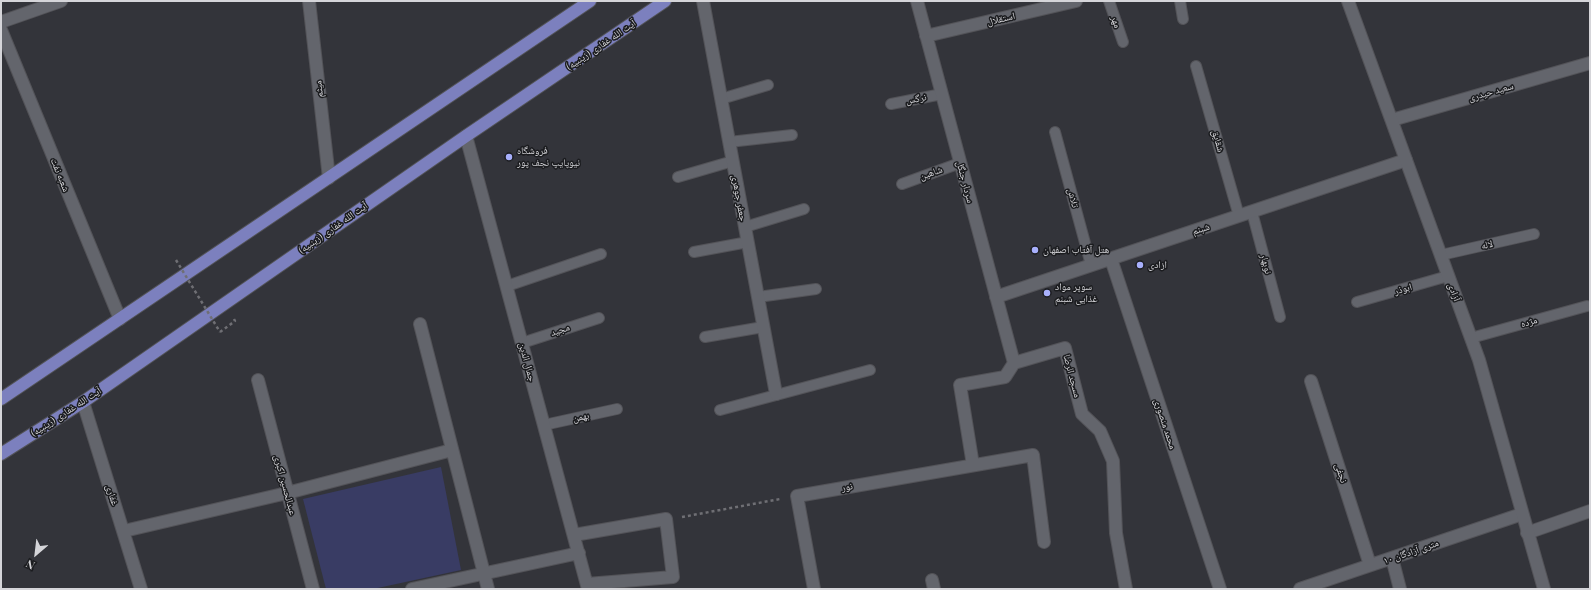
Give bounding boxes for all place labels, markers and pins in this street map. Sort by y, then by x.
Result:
place label: فروشگاه نیوپایپ نجف پور [517,145,580,168]
marker: فروشگاه نیوپایپ نجف پور [504,152,514,162]
place label: هتل آفتاب اصفهان [1043,244,1109,256]
marker: هتل آفتاب اصفهان [1030,245,1040,255]
place label: ازادی [1148,259,1167,271]
marker: ازادی [1135,260,1145,270]
place label: سوپر مواد غذایی شبنم [1055,281,1098,304]
marker: سوپر مواد غذایی شبنم [1042,288,1052,298]

